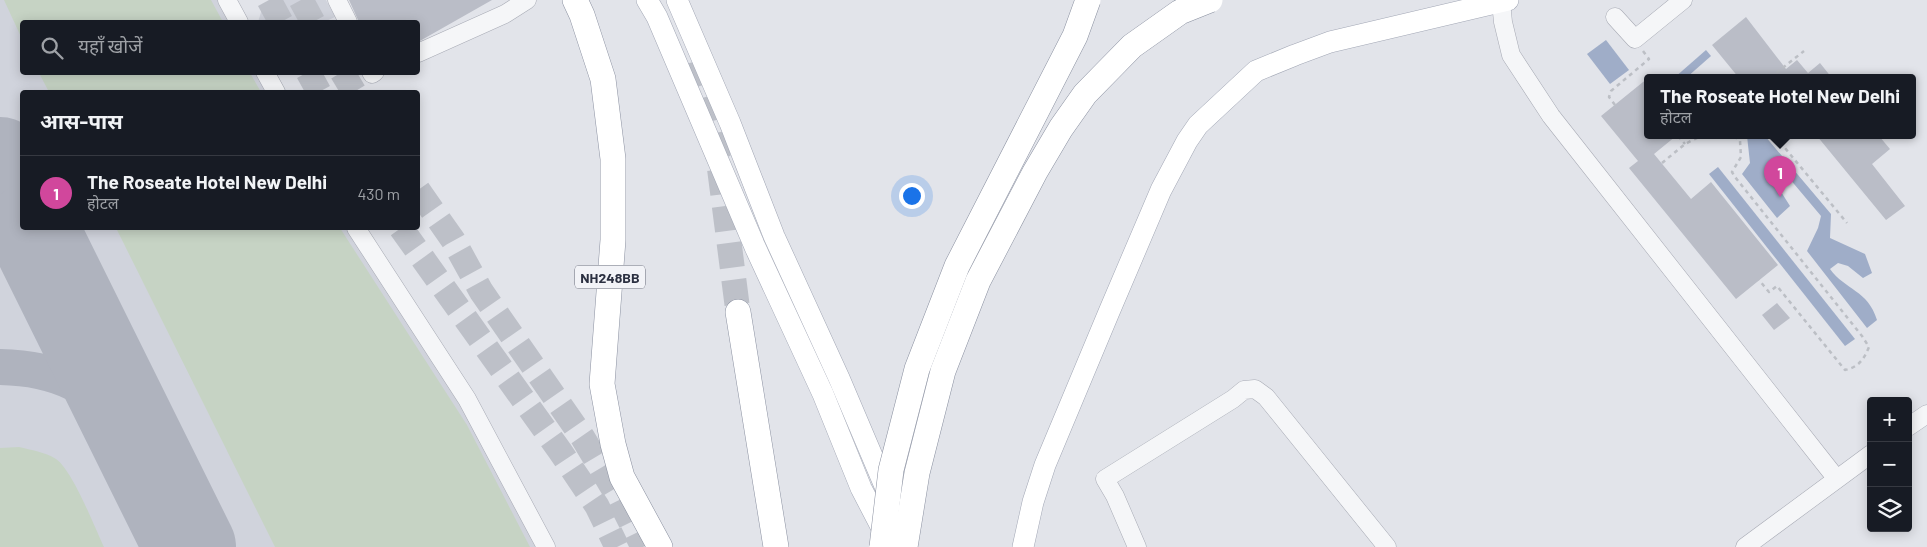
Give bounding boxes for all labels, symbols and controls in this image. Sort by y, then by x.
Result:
search box [20,20,420,75]
icon: search [38,34,66,62]
text: यहाँ खोजें [78,34,142,57]
popup [1644,74,1916,139]
text: The Roseate Hotel New Delhi [1660,84,1900,107]
text: होटल [1660,107,1692,126]
text: आस-पास [40,108,123,133]
pin: 1 [1764,156,1796,197]
text: The Roseate Hotel New Delhi [87,170,327,193]
your location [899,183,925,209]
text: 1 [53,184,59,203]
text: 430 m [357,184,400,203]
text: होटल [87,193,119,212]
road number: NH248BB [575,266,645,288]
map controls [1867,397,1912,532]
button: + [1867,397,1912,442]
button: − [1867,442,1912,487]
button: layers [1867,487,1912,532]

